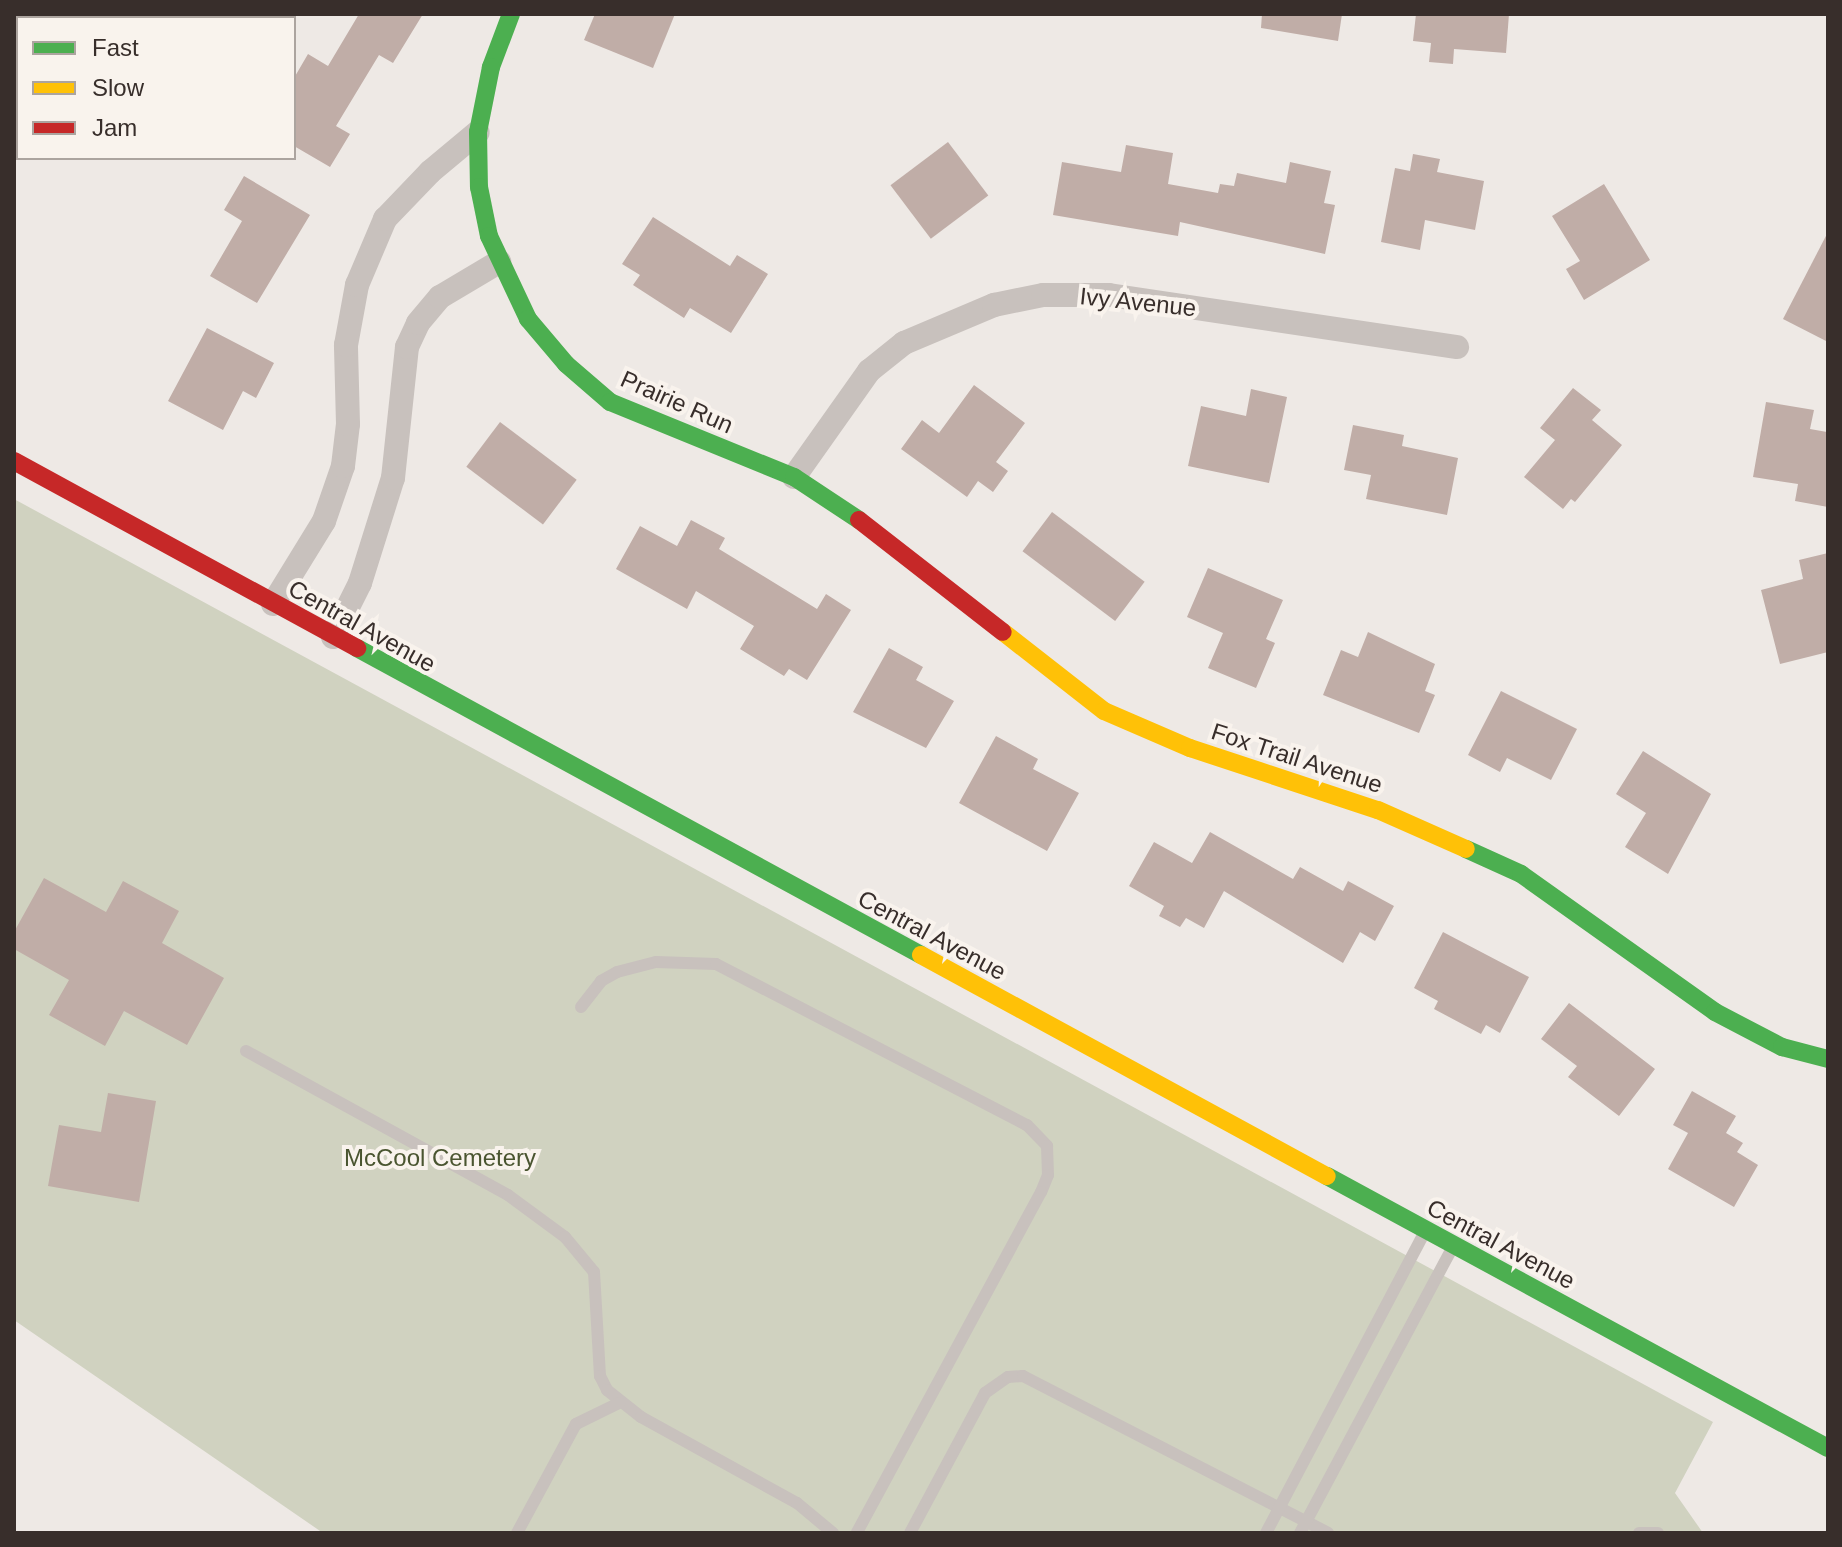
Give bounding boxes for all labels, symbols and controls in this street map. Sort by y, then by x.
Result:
legend [16,16,296,160]
text: Fast [92,34,139,61]
text: Slow [92,74,144,101]
text: Jam [92,114,137,141]
street label: Ivy Avenue [1078,281,1198,323]
street label: Prairie Run [616,364,738,440]
street label: Central Avenue [283,573,441,679]
street label: Fox Trail Avenue [1207,716,1387,800]
street label: Central Avenue [852,884,1012,986]
park label: McCool Cemetery [344,1144,536,1172]
street label: Central Avenue [1421,1193,1581,1295]

